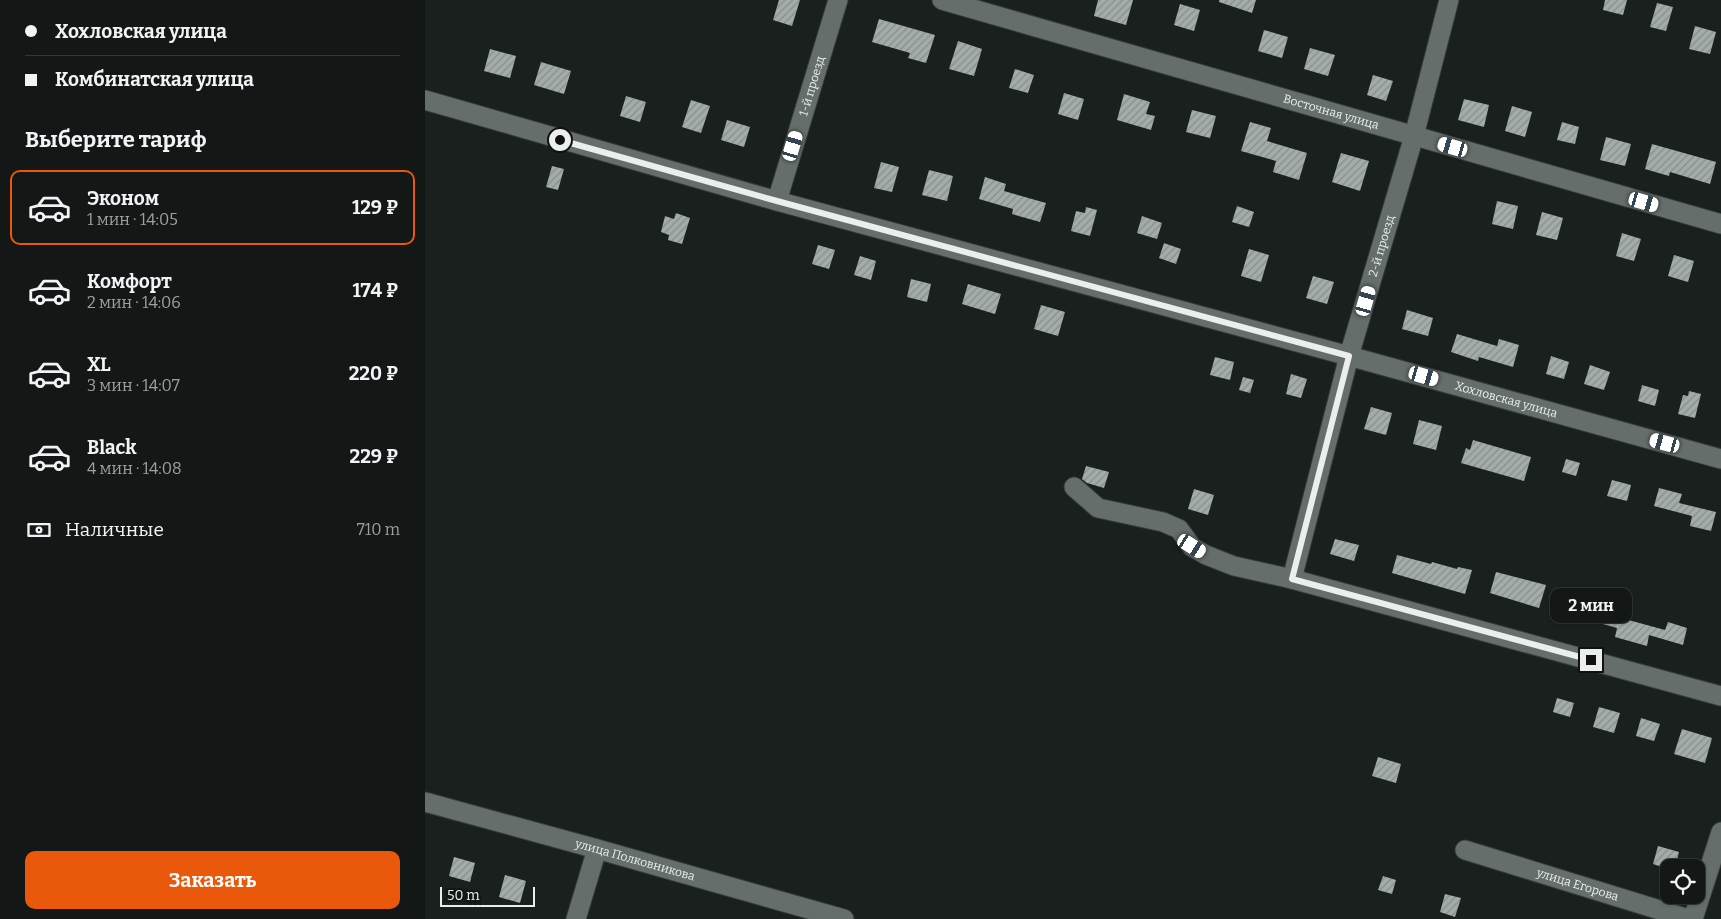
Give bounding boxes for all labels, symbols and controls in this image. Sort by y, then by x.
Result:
text: Хохловская улица [55,20,227,43]
street label: 1-й проезд [796,54,828,118]
text: Комбинатская улица [55,68,254,91]
street label: Восточная улица [1282,92,1381,132]
text: Выберите тариф [25,126,206,153]
route start [549,129,571,151]
car [781,129,804,163]
car [1436,136,1469,158]
icon: car [27,185,72,230]
text: Эконом [87,187,159,210]
car [1627,191,1660,213]
text: 129 ₽ [352,196,398,219]
text: 1 мин · 14:05 [87,210,178,229]
street label: 2-й проезд [1366,213,1397,278]
icon: car [27,268,72,313]
text: Комфорт [87,270,172,293]
text: 174 ₽ [353,279,398,302]
car [1354,285,1377,317]
text: 2 мин · 14:06 [87,293,181,312]
icon: car [27,351,72,396]
text: XL [87,353,111,376]
text: 220 ₽ [349,362,398,385]
car [1407,365,1440,387]
text: 3 мин · 14:07 [87,376,180,395]
street label: Хохловская улица [1453,379,1559,420]
car [1648,432,1681,454]
icon: car [27,434,72,479]
text: Black [87,436,137,459]
text: 229 ₽ [349,445,398,468]
text: 4 мин · 14:08 [87,459,182,478]
icon: cash [25,516,53,544]
text: Наличные [65,518,164,541]
text: 710 m [357,520,400,539]
car [1175,532,1208,560]
callout: 2 мин [1550,588,1632,622]
text: 2 мин [1568,596,1614,615]
route end [1580,649,1602,671]
street label: улица Полковникова [573,836,697,884]
button: Заказать [25,851,400,909]
map controls [1660,859,1705,904]
button: locate [1660,859,1705,904]
street label: улица Егорова [1534,865,1621,904]
scale bar [440,884,535,907]
text: 50 m [447,887,480,904]

